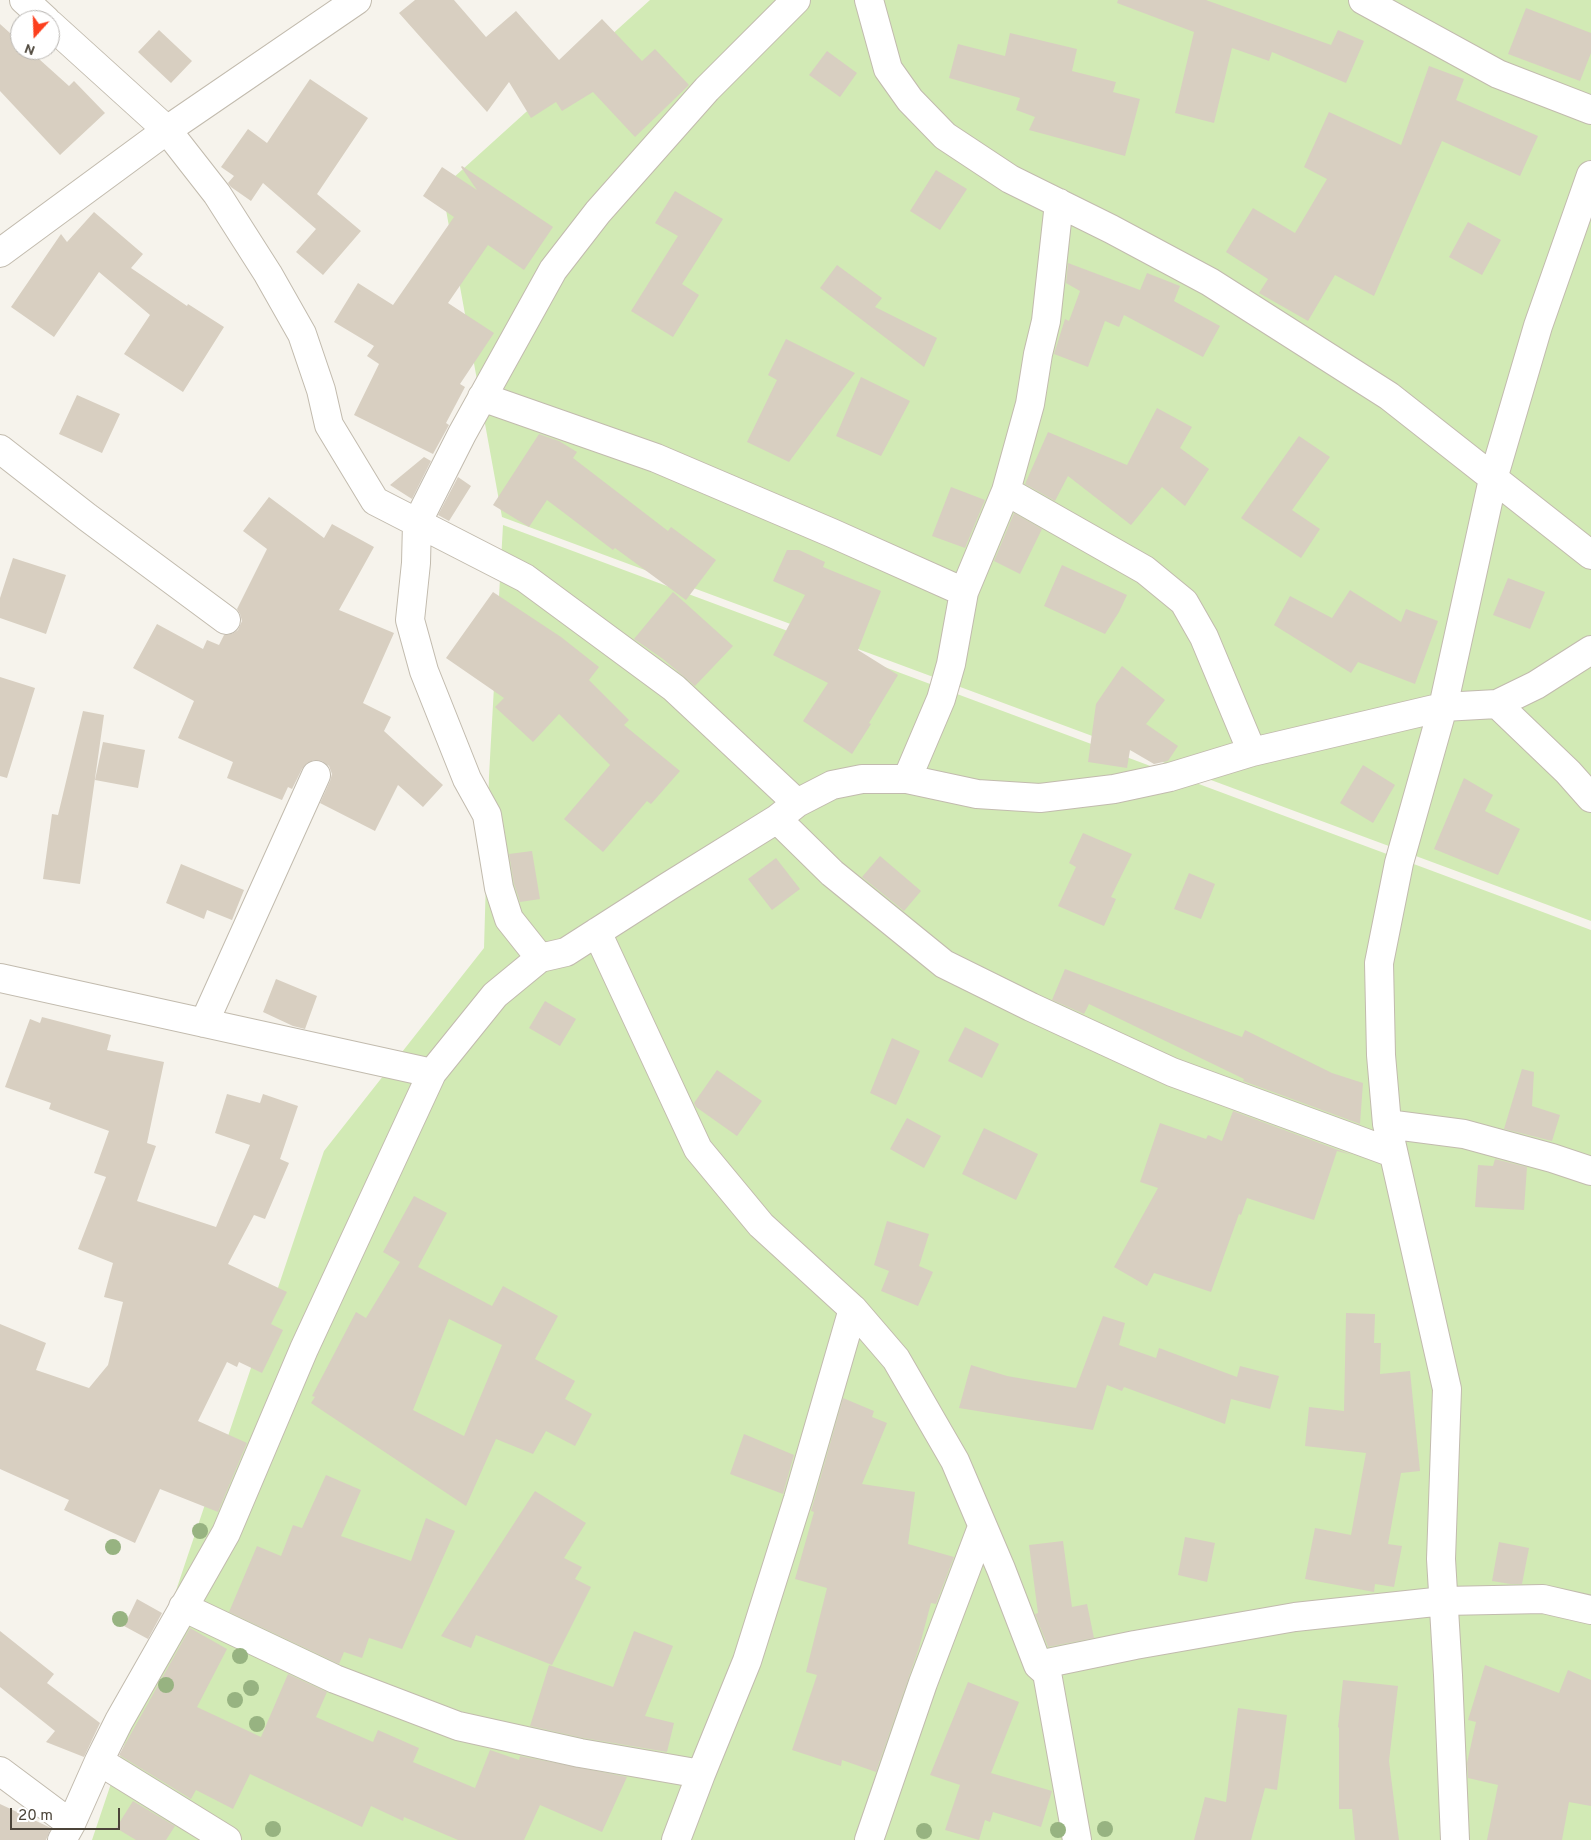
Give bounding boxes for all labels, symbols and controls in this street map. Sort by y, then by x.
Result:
north arrow [10,10,60,60]
text: N [22,39,38,58]
scale bar [12,1798,122,1830]
text: 20 m [18,1807,53,1826]

